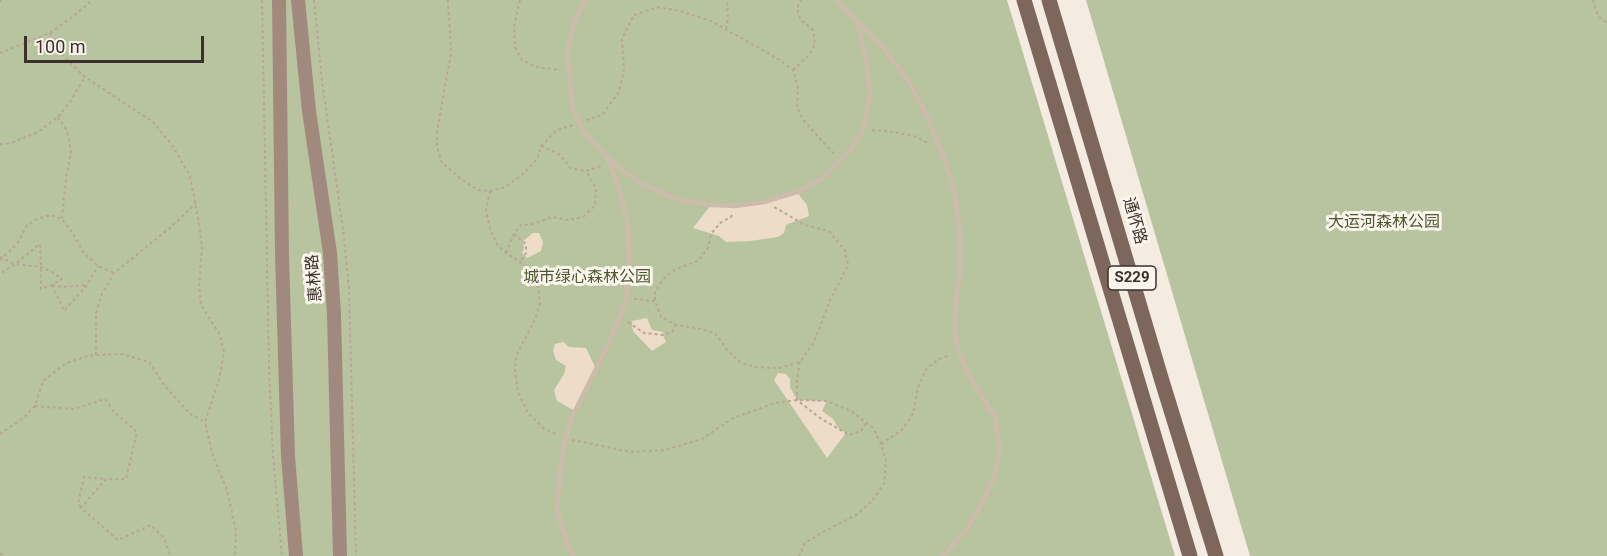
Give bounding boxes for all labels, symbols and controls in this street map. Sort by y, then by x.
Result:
scale bar [27,24,207,62]
text: 100 m [35,36,86,57]
street label: 通怀路 [1118,195,1150,247]
park label: 大运河森林公园 [1328,213,1440,233]
street label: 惠林路 [303,253,327,303]
road number: S229 [1108,266,1156,290]
park label: 城市绿心森林公园 [523,268,651,288]

